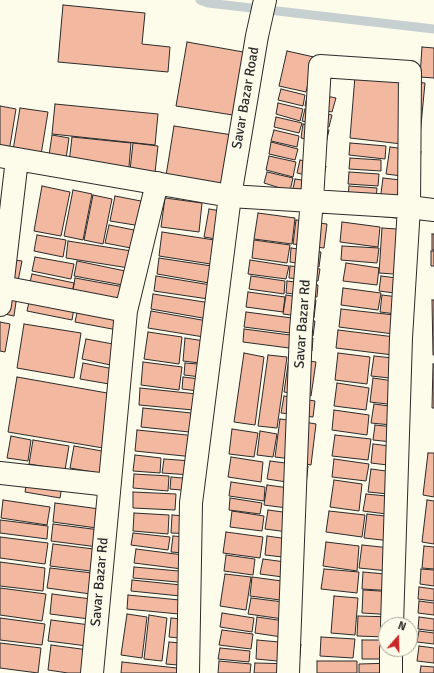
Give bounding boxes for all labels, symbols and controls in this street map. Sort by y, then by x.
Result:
street label: Savar Bazar Road [229,46,263,150]
street label: Savar Bazar Rd [292,279,314,369]
street label: Savar Bazar Rd [88,537,112,627]
north arrow [378,617,418,657]
text: N [396,619,408,634]

